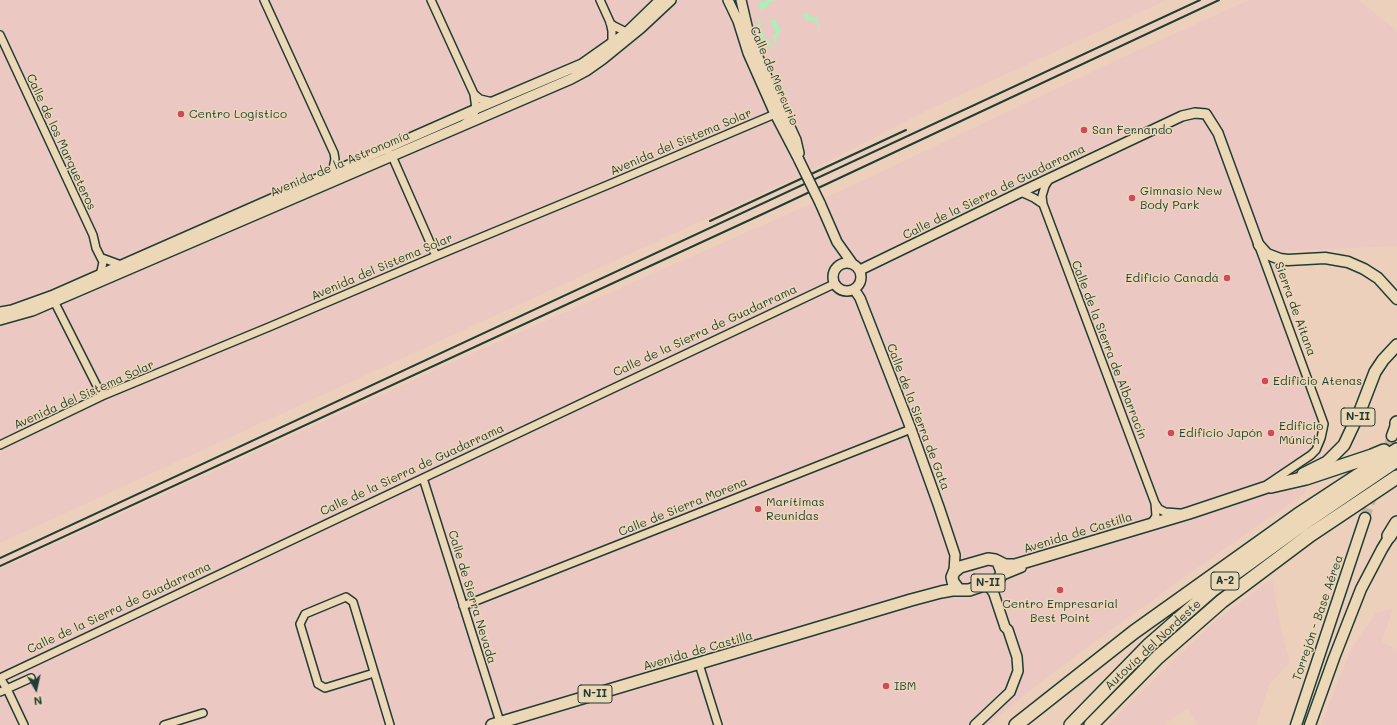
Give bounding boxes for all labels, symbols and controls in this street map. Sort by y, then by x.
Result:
street label: Calle de Mercurio [747,25,801,127]
street label: Calle de los Marqueteros [23,72,99,212]
street label: Avenida del Sistema Solar [608,106,754,178]
place label: Centro Logístico [189,107,287,121]
marker: Centro Logístico [176,109,186,119]
place label: San Fernando [1092,123,1172,137]
marker: San Fernando [1079,125,1089,135]
street label: Avenida de la Astronomía [268,128,412,200]
street label: Calle de la Sierra de Guadarrama [900,141,1088,243]
place label: Gimnasio New Body Park [1140,184,1222,212]
marker: Gimnasio New Body Park [1127,193,1137,203]
street label: Avenida del Sistema Solar [309,231,455,303]
street label: Calle de la Sierra de Albarracín [1068,259,1150,441]
street label: Sierra de Aitana [1271,260,1319,358]
place label: Edificio Canadá [1126,271,1219,285]
marker: Edificio Canadá [1222,273,1232,283]
street label: Calle de la Sierra de Guadarrama [611,282,799,380]
street label: Calle de la Sierra de Gata [883,342,953,492]
street label: Avenida del Sistema Solar [12,357,156,433]
place label: Edificio Atenas [1273,374,1362,388]
marker: Edificio Atenas [1260,376,1270,386]
road number: N-II [1341,408,1375,426]
place label: Edificio Múnich [1279,419,1323,447]
street label: Calle de la Sierra de Guadarrama [318,421,506,519]
place label: Edificio Japón [1179,426,1262,440]
marker: Edificio Japón [1166,428,1176,438]
marker: Edificio Múnich [1266,428,1276,438]
street label: Calle de Sierra Morena [616,475,750,539]
place label: Marítimas Reunidas [766,495,825,523]
marker: Marítimas Reunidas [753,504,763,514]
street label: Avenida de Castilla [1022,510,1134,556]
street label: Calle de Sierra Nevada [445,529,499,665]
street label: Torrejón - Base Aérea [1290,553,1346,683]
street label: Calle de la Sierra de Guadarrama [25,559,213,657]
road number: A-2 [1211,572,1239,590]
road number: N-II [971,574,1005,592]
marker: Centro Empresarial Best Point [1055,585,1065,595]
place label: Centro Empresarial Best Point [1002,597,1118,625]
street label: Autovía del Nordeste [1102,597,1204,693]
street label: Avenida de Castilla [642,628,754,674]
north arrow [16,669,56,709]
place label: IBM [894,679,916,693]
marker: IBM [881,681,891,691]
road number: N-II [578,685,612,703]
text: N [33,693,43,709]

